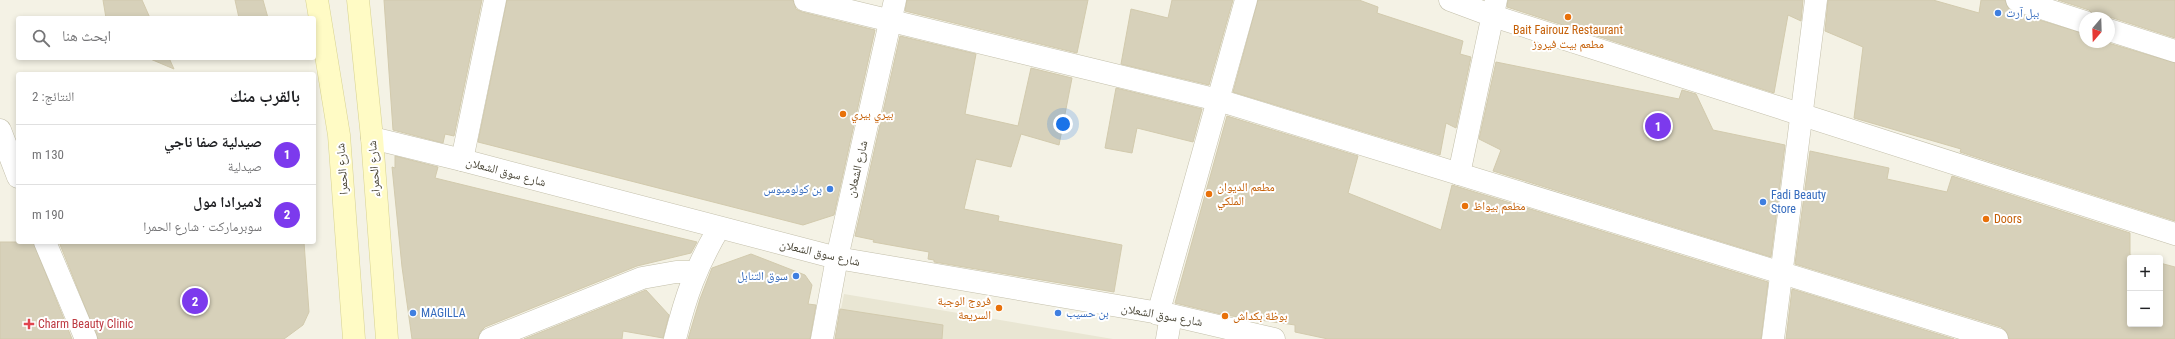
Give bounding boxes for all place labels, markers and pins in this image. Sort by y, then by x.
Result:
place label: ببل آرت [2006,6,2039,20]
marker: ببل آرت [1993,8,2003,18]
marker: Bait Fairouz Restaurant مطعم بيت فيروز [1563,12,1573,22]
place label: Bait Fairouz Restaurant مطعم بيت فيروز [1513,23,1623,52]
place label: بيري بيري [851,107,894,124]
marker: بيري بيري [838,109,848,119]
pin: 1 [1645,111,1671,141]
place label: مطعم الديوان الملكي [1217,180,1275,211]
place label: بن كولومبوس [763,182,822,196]
marker: بن كولومبوس [825,184,835,194]
place label: Fadi Beauty Store [1771,188,1826,216]
marker: مطعم الديوان الملكي [1204,189,1214,199]
marker: Fadi Beauty Store [1758,197,1768,207]
place label: مطعم بيواظ [1473,199,1525,214]
marker: مطعم بيواظ [1460,201,1470,211]
place label: Doors [1994,212,2022,226]
marker: Doors [1981,214,1991,224]
place label: سوق التنابل [737,269,788,283]
marker: سوق التنابل [791,271,801,281]
pin: 2 [182,286,208,316]
place label: فروج الوجبة السريعة [938,294,991,322]
marker: فروج الوجبة السريعة [994,303,1004,313]
place label: MAGILLA [421,306,466,320]
place label: بن حسيب [1066,306,1109,320]
marker: MAGILLA [408,308,418,318]
marker: بن حسيب [1053,308,1063,318]
place label: بوظة بكداش [1233,309,1288,323]
marker: بوظة بكداش [1220,311,1230,321]
place label: Charm Beauty Clinic [38,317,134,331]
marker: Charm Beauty Clinic [23,318,35,330]

